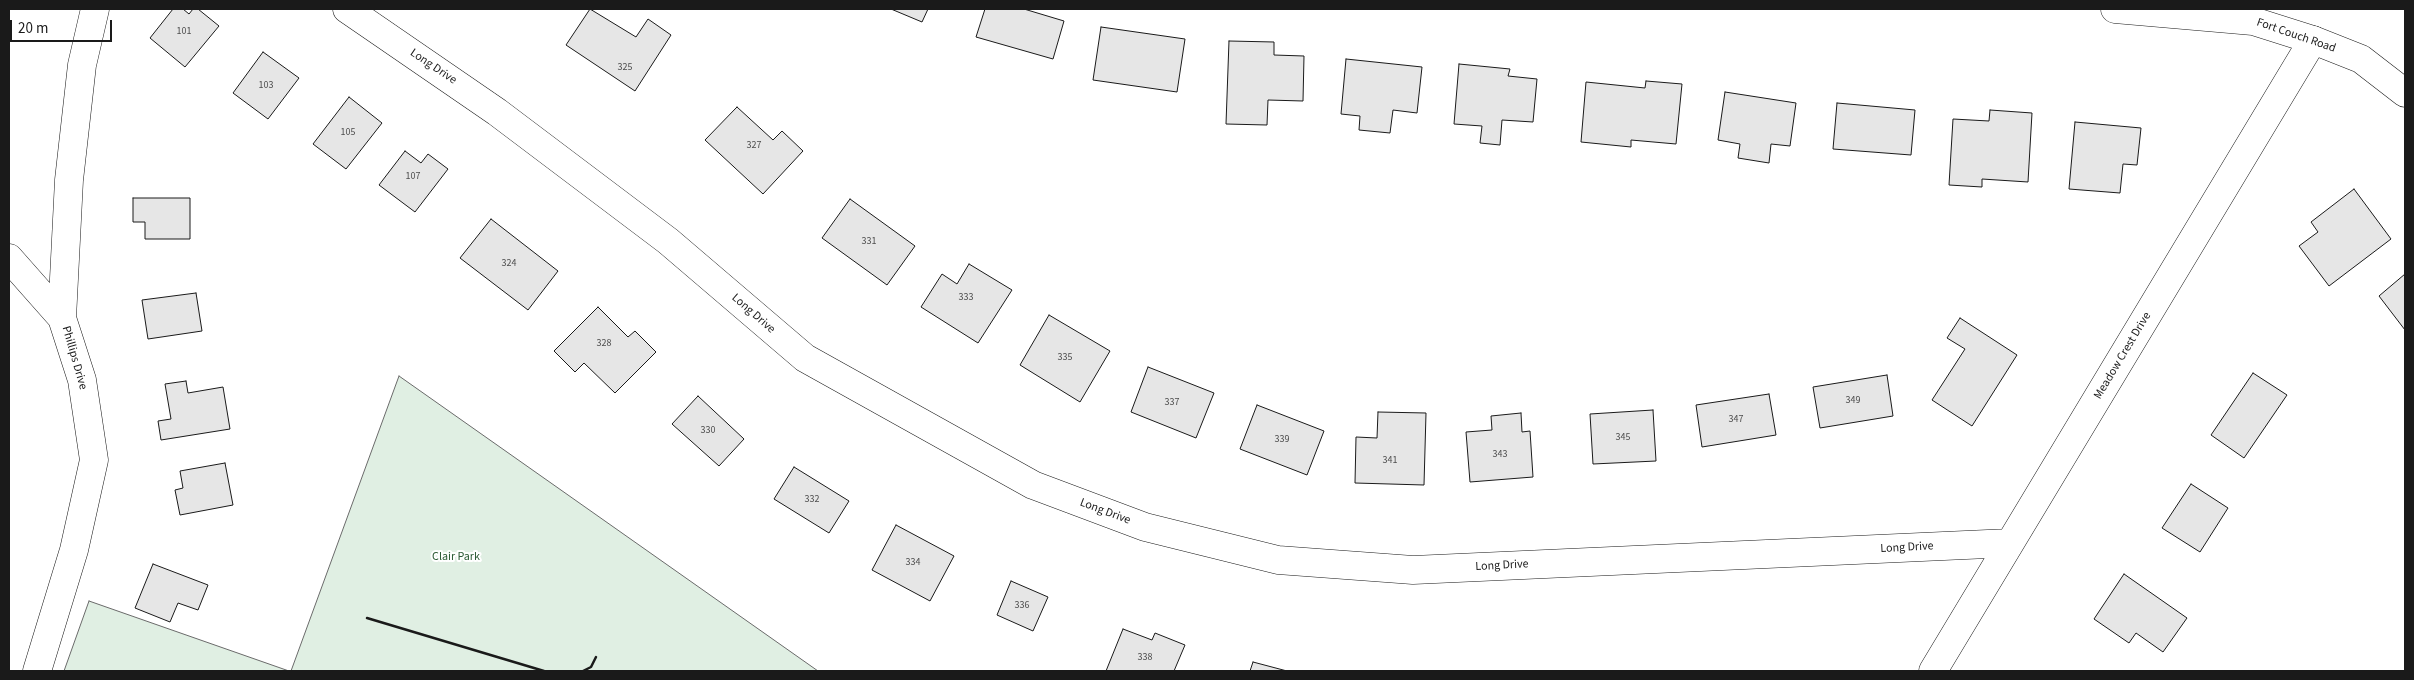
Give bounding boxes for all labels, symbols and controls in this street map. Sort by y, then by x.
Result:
scale bar [12,10,115,42]
street label: Fort Couch Road [2254,16,2338,56]
text: 20 m [18,18,48,39]
house number: 101 [177,26,191,38]
street label: Long Drive [407,46,459,88]
house number: 325 [618,62,632,74]
house number: 103 [259,80,273,92]
house number: 105 [341,127,355,139]
house number: 327 [747,140,761,152]
house number: 107 [406,171,420,183]
house number: 331 [862,236,876,248]
house number: 324 [502,258,516,270]
street label: Long Drive [728,291,778,337]
house number: 333 [959,292,973,304]
street label: Meadow Crest Drive [2091,310,2155,402]
street label: Phillips Drive [58,325,90,391]
house number: 328 [597,338,611,350]
house number: 335 [1058,352,1072,364]
house number: 349 [1846,395,1860,407]
house number: 337 [1165,397,1179,409]
house number: 347 [1729,414,1743,426]
house number: 330 [701,425,715,437]
house number: 345 [1616,432,1630,444]
house number: 339 [1275,434,1289,446]
house number: 343 [1493,449,1507,461]
house number: 341 [1383,455,1397,467]
house number: 332 [805,494,819,506]
street label: Long Drive [1078,496,1132,528]
street label: Long Drive [1880,539,1934,557]
park label: Clair Park [432,550,480,564]
house number: 334 [906,557,920,569]
street label: Long Drive [1475,557,1529,575]
house number: 336 [1015,600,1029,612]
house number: 338 [1138,652,1152,664]

